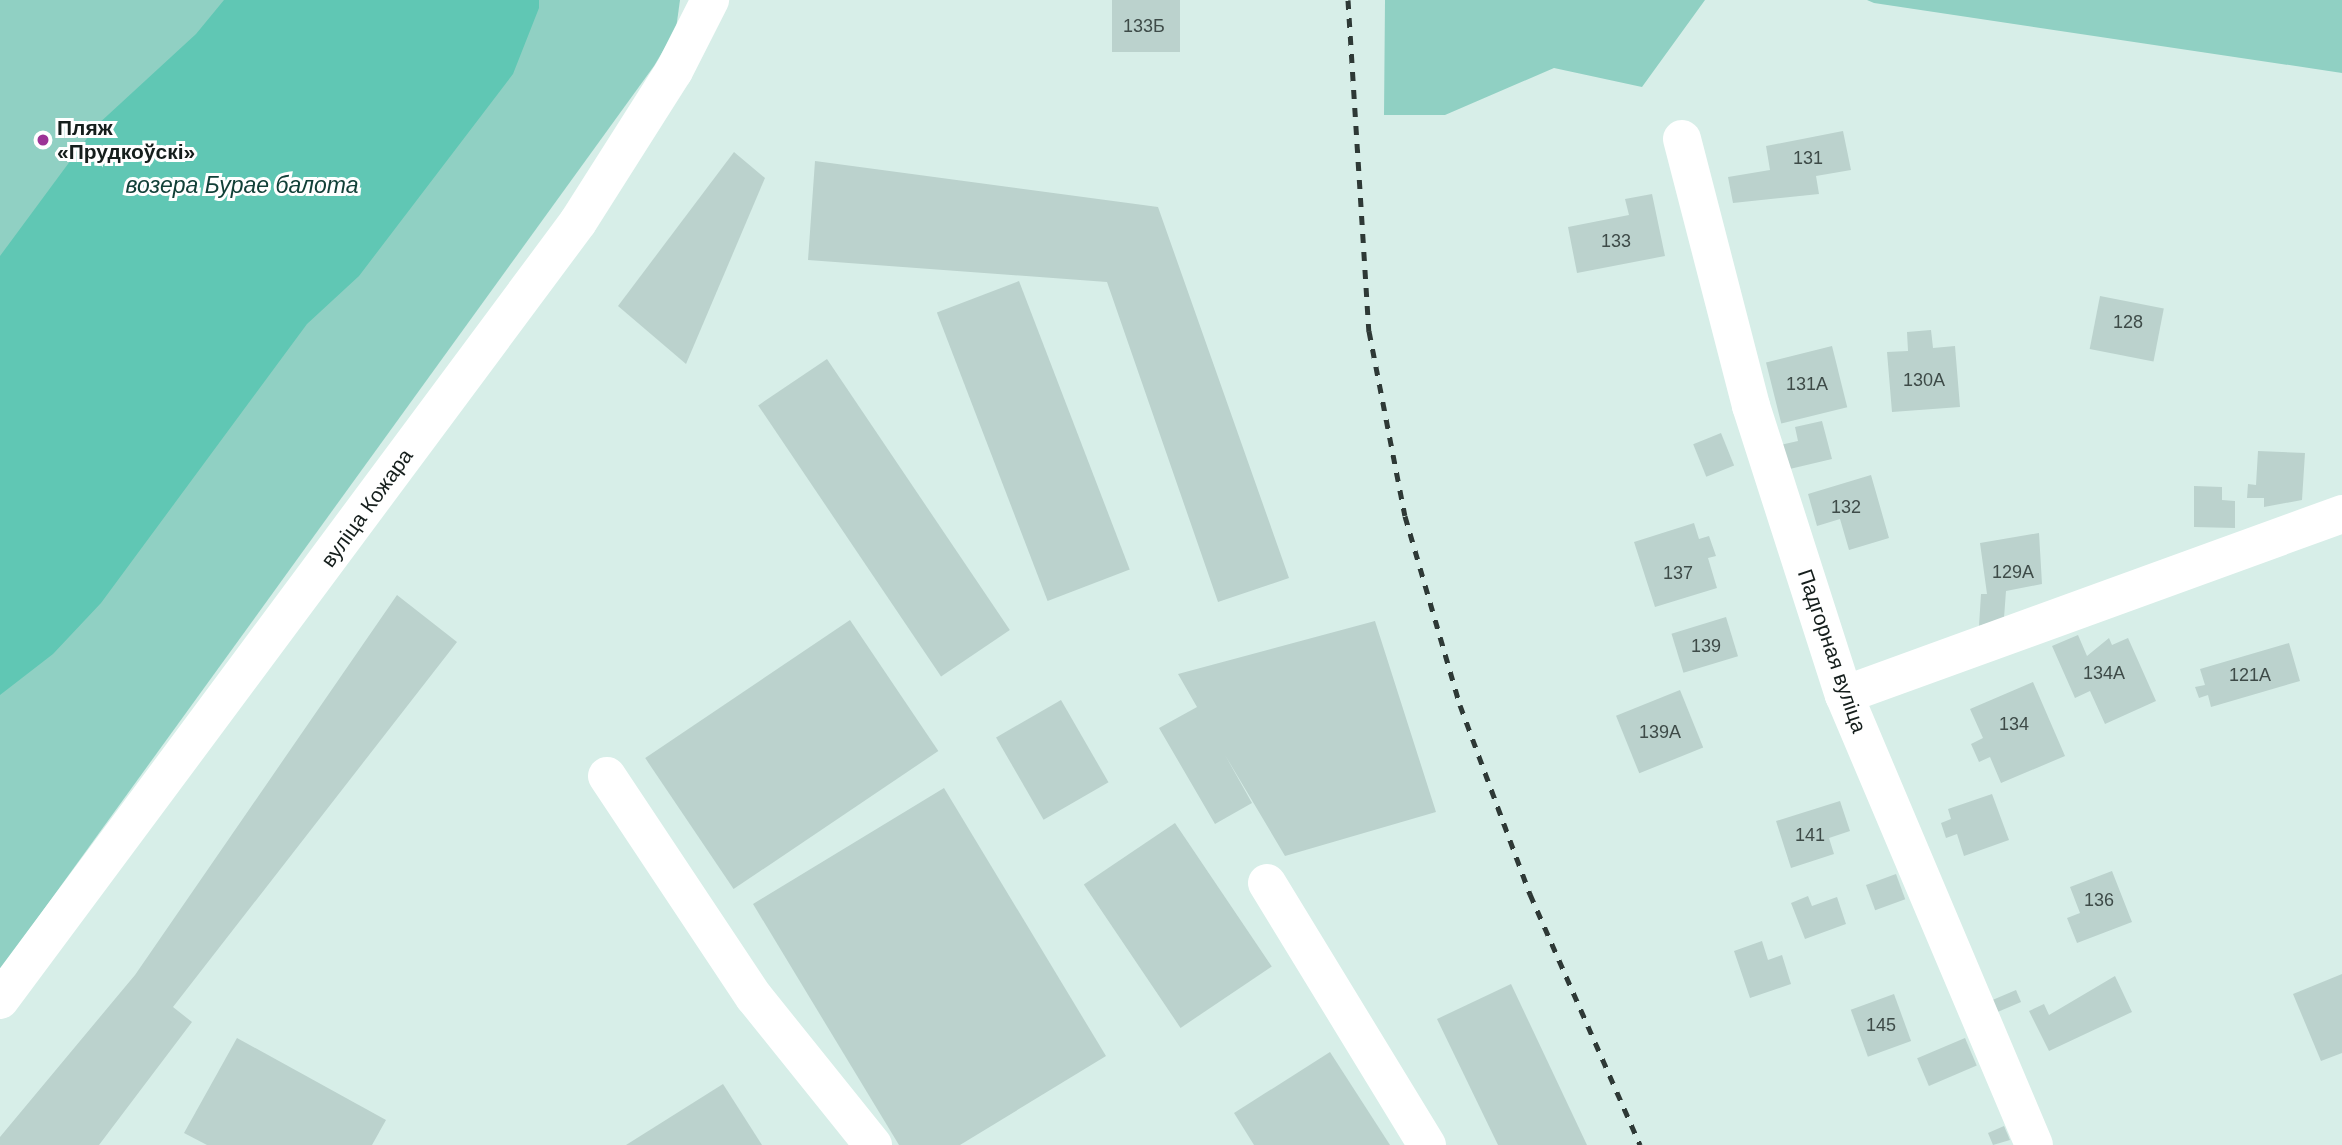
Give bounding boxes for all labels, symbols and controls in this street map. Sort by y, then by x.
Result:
house number: 133Б [1123,15,1165,37]
place label: Пляж «Прудкоўскі» [57,115,195,165]
marker: Пляж «Прудкоўскі» [35,132,51,148]
house number: 131 [1793,147,1823,169]
water label: возера Бурае балота [126,171,358,199]
house number: 133 [1601,230,1631,252]
house number: 128 [2113,311,2143,333]
house number: 130А [1903,369,1945,391]
house number: 131А [1786,373,1828,395]
street label: вуліца Кожара [316,444,418,572]
house number: 132 [1831,496,1861,518]
house number: 129А [1992,561,2034,583]
house number: 137 [1663,562,1693,584]
street label: Падгорная вуліца [1792,566,1872,736]
house number: 139 [1691,635,1721,657]
house number: 134А [2083,662,2125,684]
house number: 121А [2229,664,2271,686]
house number: 134 [1999,713,2029,735]
house number: 139А [1639,721,1681,743]
house number: 141 [1795,824,1825,846]
house number: 136 [2084,889,2114,911]
house number: 145 [1866,1014,1896,1036]

